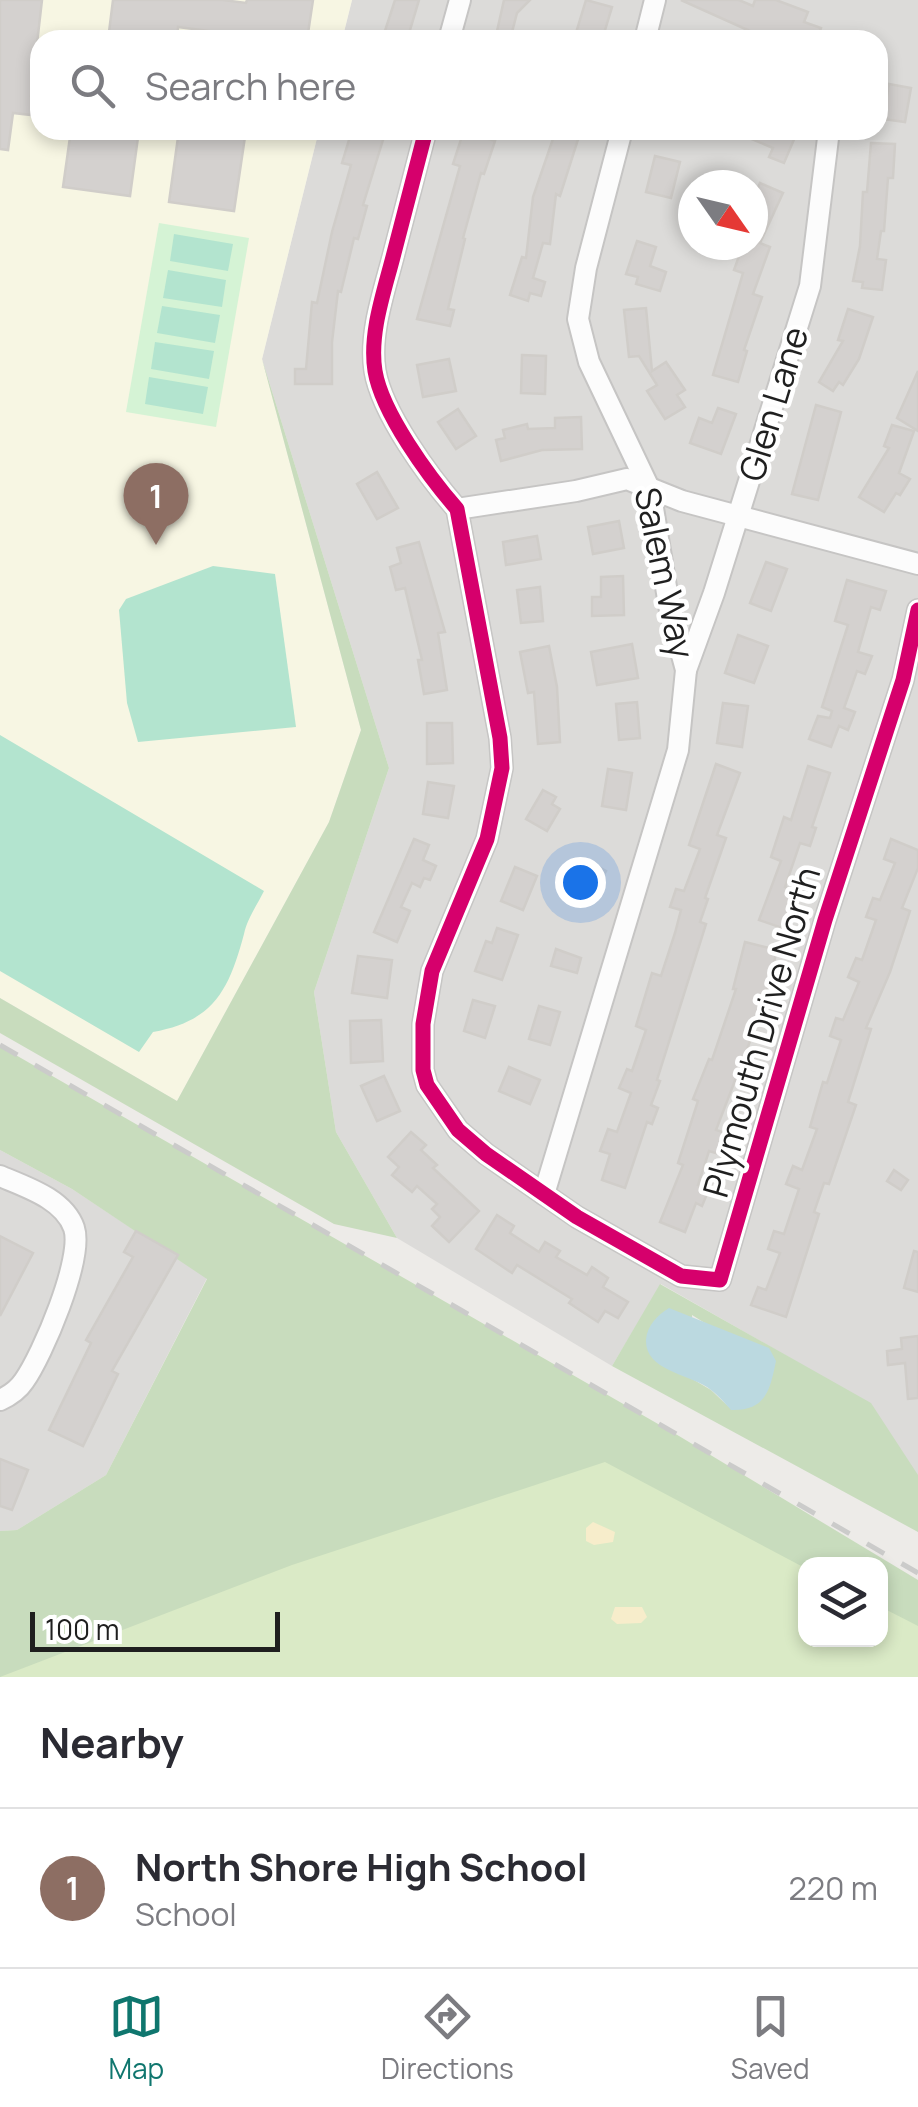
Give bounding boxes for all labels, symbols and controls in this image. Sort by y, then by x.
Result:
search box [30,30,888,140]
icon: search [65,58,120,113]
text: Search here [145,59,356,111]
north arrow [678,170,768,260]
street label: Glen Lane [727,321,819,487]
pin: 1 [124,462,188,545]
street label: Salem Way [623,483,707,663]
your location [555,857,606,908]
street label: Plymouth Drive North [691,861,831,1203]
map controls [798,1557,888,1647]
button: layers [798,1557,888,1647]
scale bar [30,1607,280,1652]
text: 100 m [45,1610,119,1648]
text: Nearby [40,1713,184,1771]
text: North Shore High School [135,1840,587,1892]
text: 1 [65,1866,80,1910]
text: 220 m [788,1866,878,1910]
text: School [135,1892,237,1936]
tab: Map [108,1989,164,2087]
tab: Directions [381,1989,514,2087]
tab: Saved [731,1989,810,2087]

